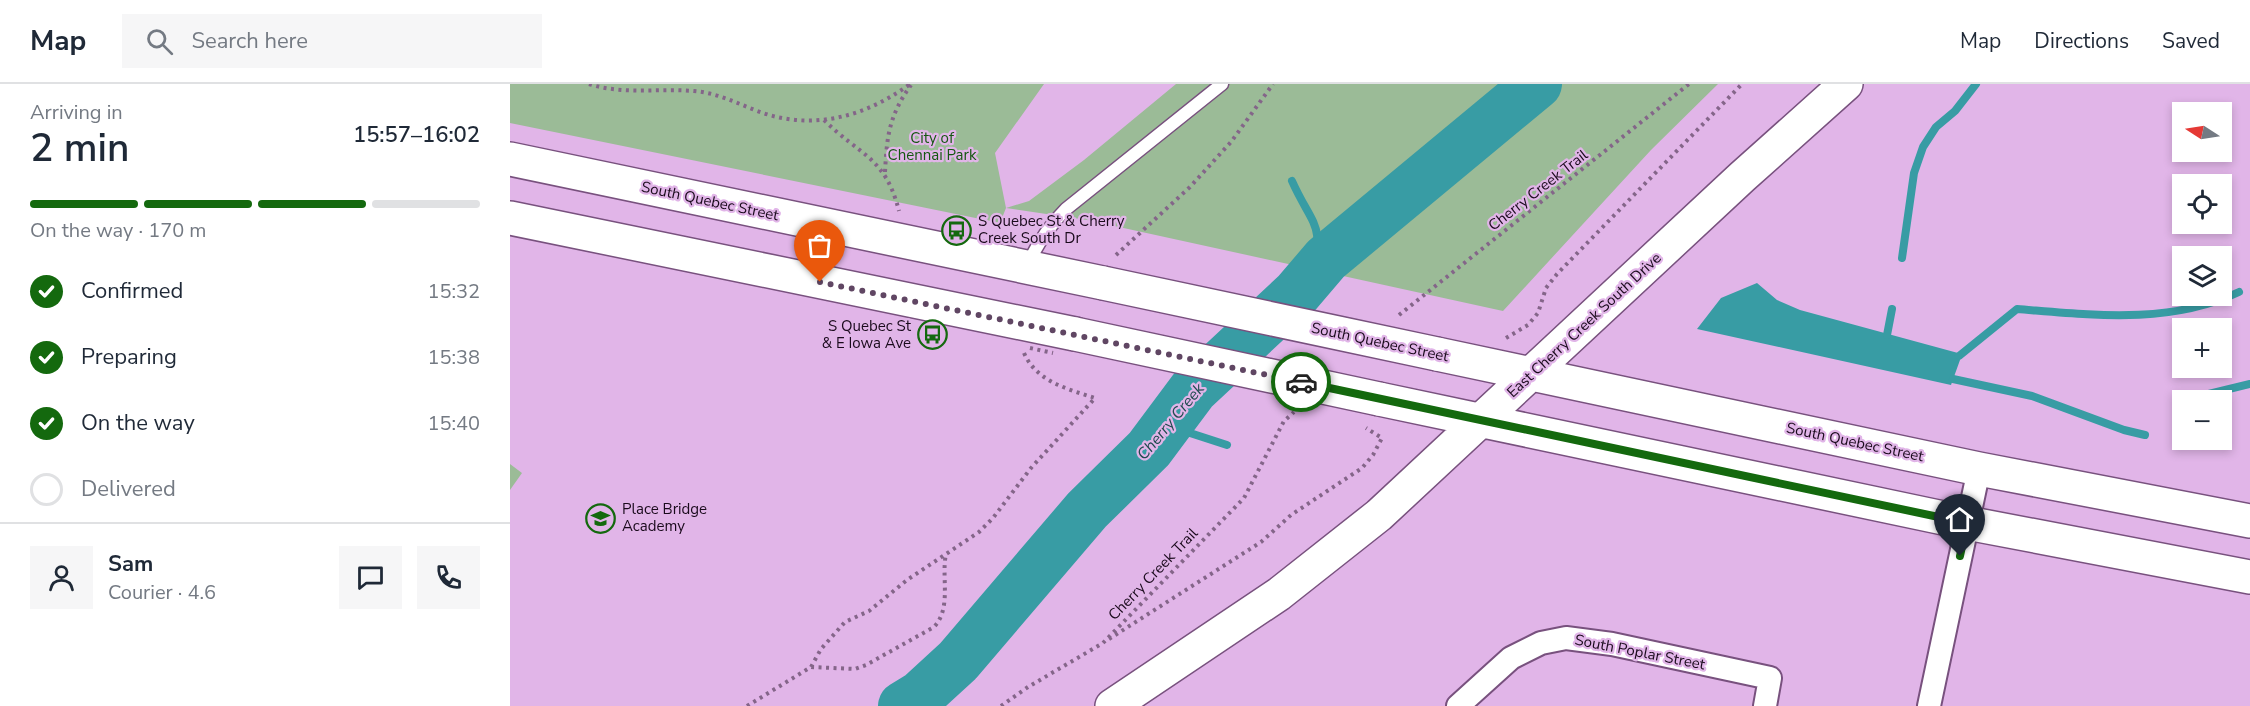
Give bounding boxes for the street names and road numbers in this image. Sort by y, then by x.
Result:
street label: Cherry Creek Trail [1484,145,1592,235]
street label: South Quebec Street [639,177,781,225]
street label: East Cherry Creek South Drive [1503,248,1665,402]
street label: South Quebec Street [1309,318,1451,366]
street label: South Quebec Street [1784,418,1926,466]
street label: Cherry Creek Trail [1104,523,1203,625]
street label: South Poplar Street [1573,630,1708,675]

